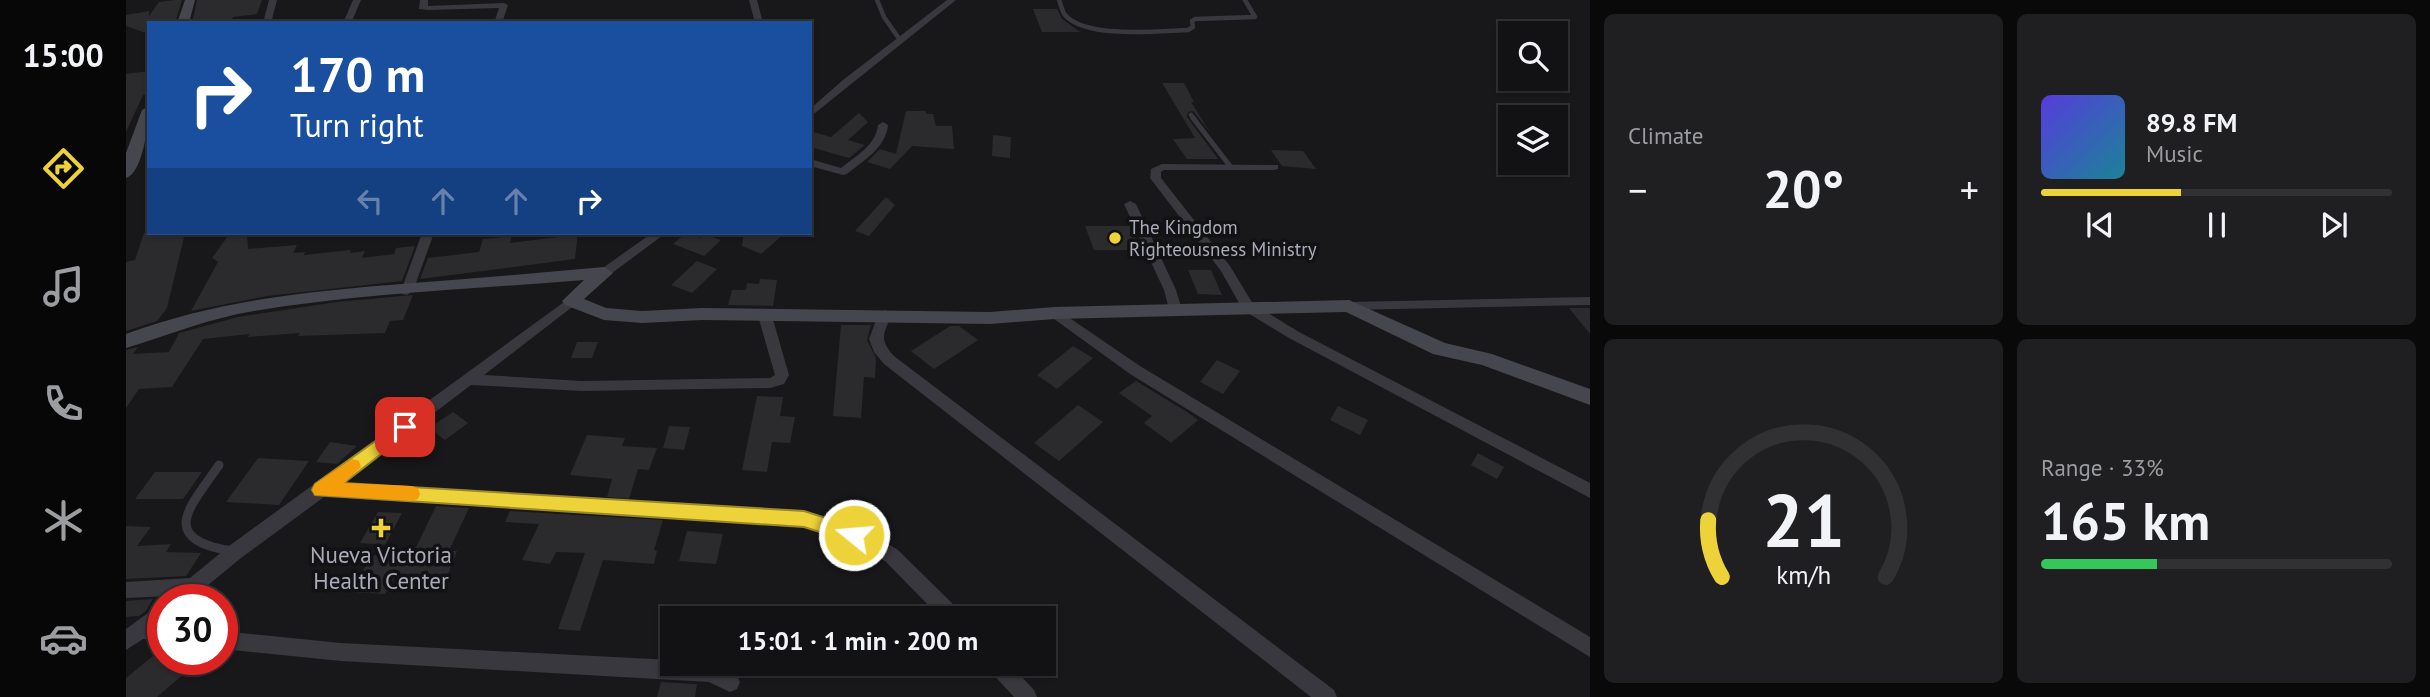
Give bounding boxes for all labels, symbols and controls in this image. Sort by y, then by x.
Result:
map controls [1498,21,1568,175]
button: search [1498,21,1568,91]
text: 15:00 [22,34,104,76]
text: 170 m [290,42,425,106]
icon: right [175,49,266,140]
text: Turn right [290,104,424,146]
button: layers [1498,105,1568,175]
text: 89.8 FM [2146,106,2237,139]
text: Climate [1628,121,1703,150]
text: Music [2146,139,2203,168]
icon: directions [39,144,88,193]
text: 20° [1763,155,1844,222]
text: − [1628,165,1647,214]
text: + [1960,165,1979,214]
icon: left [351,182,389,220]
icon: ahead [424,182,462,220]
icon: ahead [497,182,535,220]
icon: right [570,182,608,220]
icon: previous [2081,206,2119,244]
icon: pause [2198,206,2236,244]
icon: next [2315,206,2353,244]
place label: The Kingdom Righteousness Ministry [1129,215,1317,261]
marker: The Kingdom Righteousness Ministry [1107,230,1123,246]
icon: music [39,262,88,311]
icon: phone [39,379,88,428]
pin [375,397,435,457]
icon: arrive [386,408,424,446]
text: Range · 33% [2041,453,2164,482]
text: 21 [1762,473,1845,567]
text: 165 km [2041,487,2210,554]
icon: climate [39,496,88,545]
position arrow [817,498,891,572]
marker: Nueva Victoria Health Center [371,518,391,538]
place label: Nueva Victoria Health Center [310,540,452,595]
text: km/h [1776,559,1831,591]
speed limit sign: 30 [147,584,238,675]
icon: car [39,614,88,663]
text: 15:01 · 1 min · 200 m [738,624,978,657]

